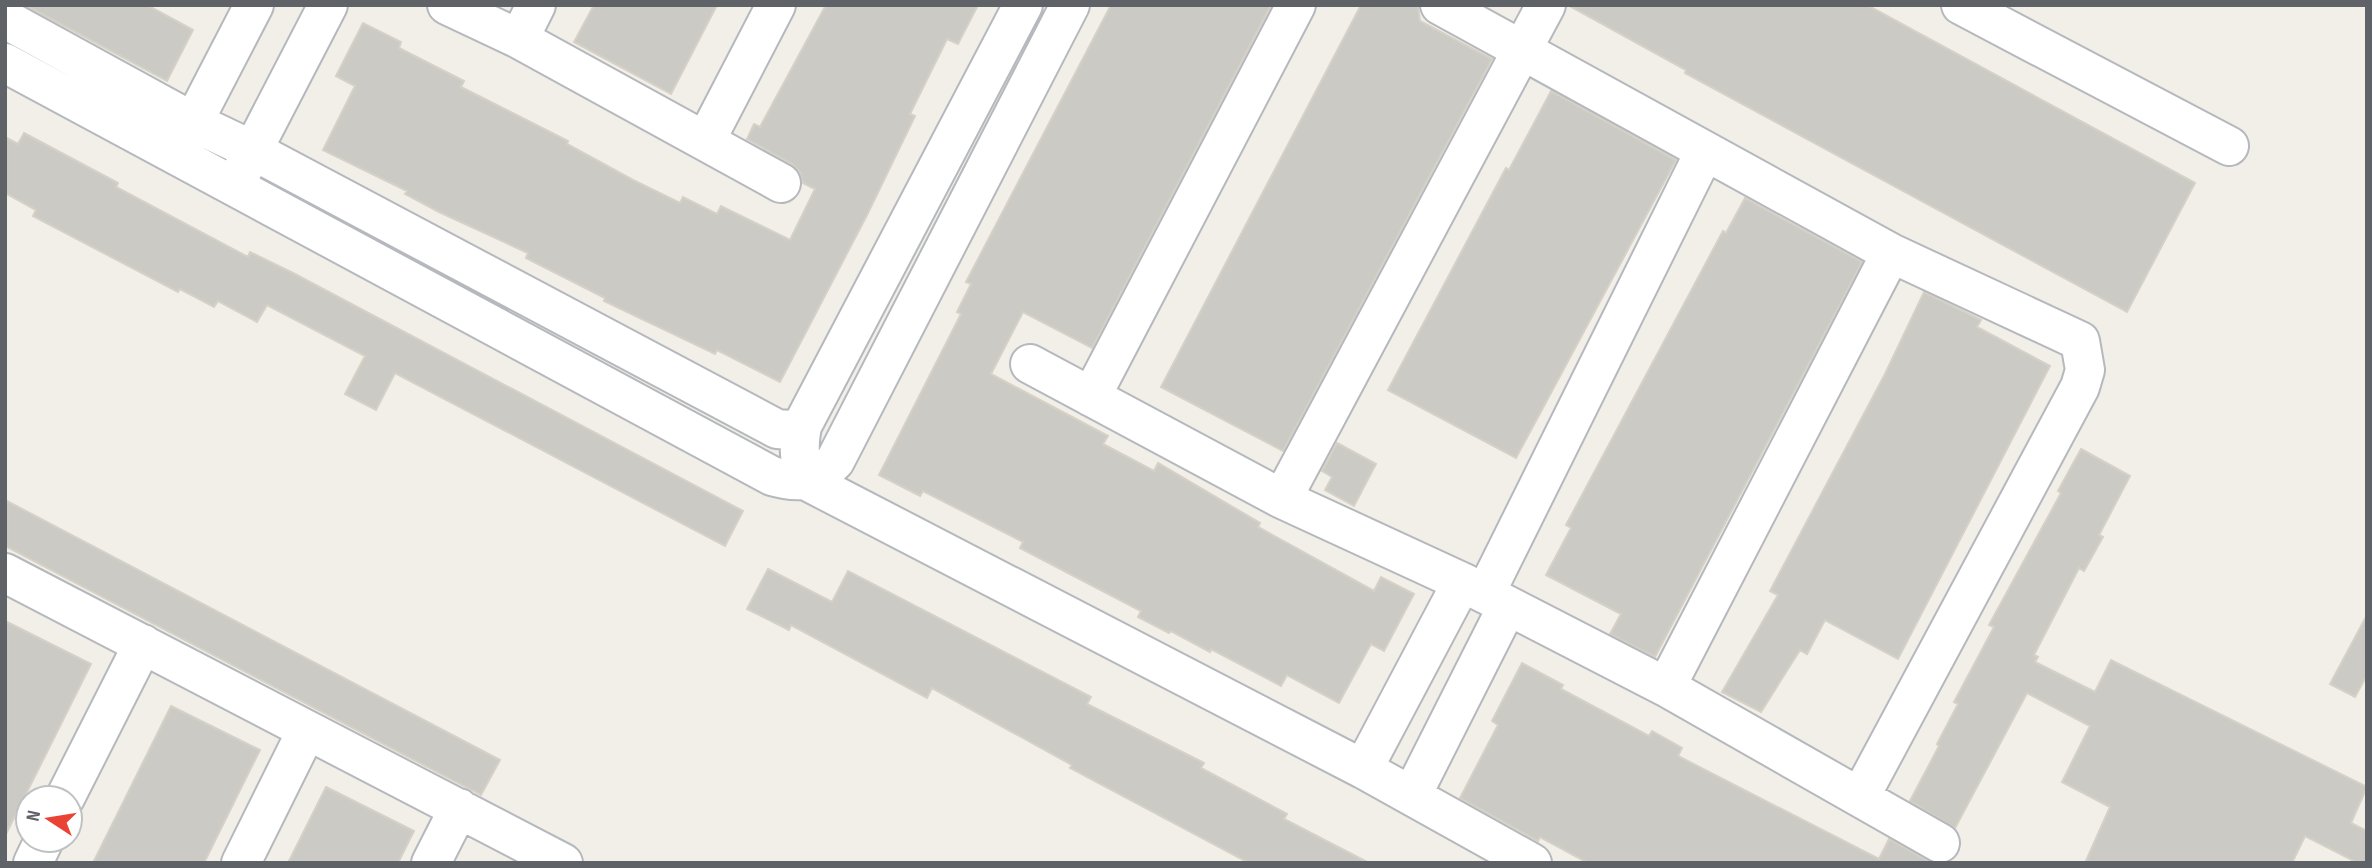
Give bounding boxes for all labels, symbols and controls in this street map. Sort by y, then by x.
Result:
north arrow [14,784,84,854]
text: N [22,808,46,823]

